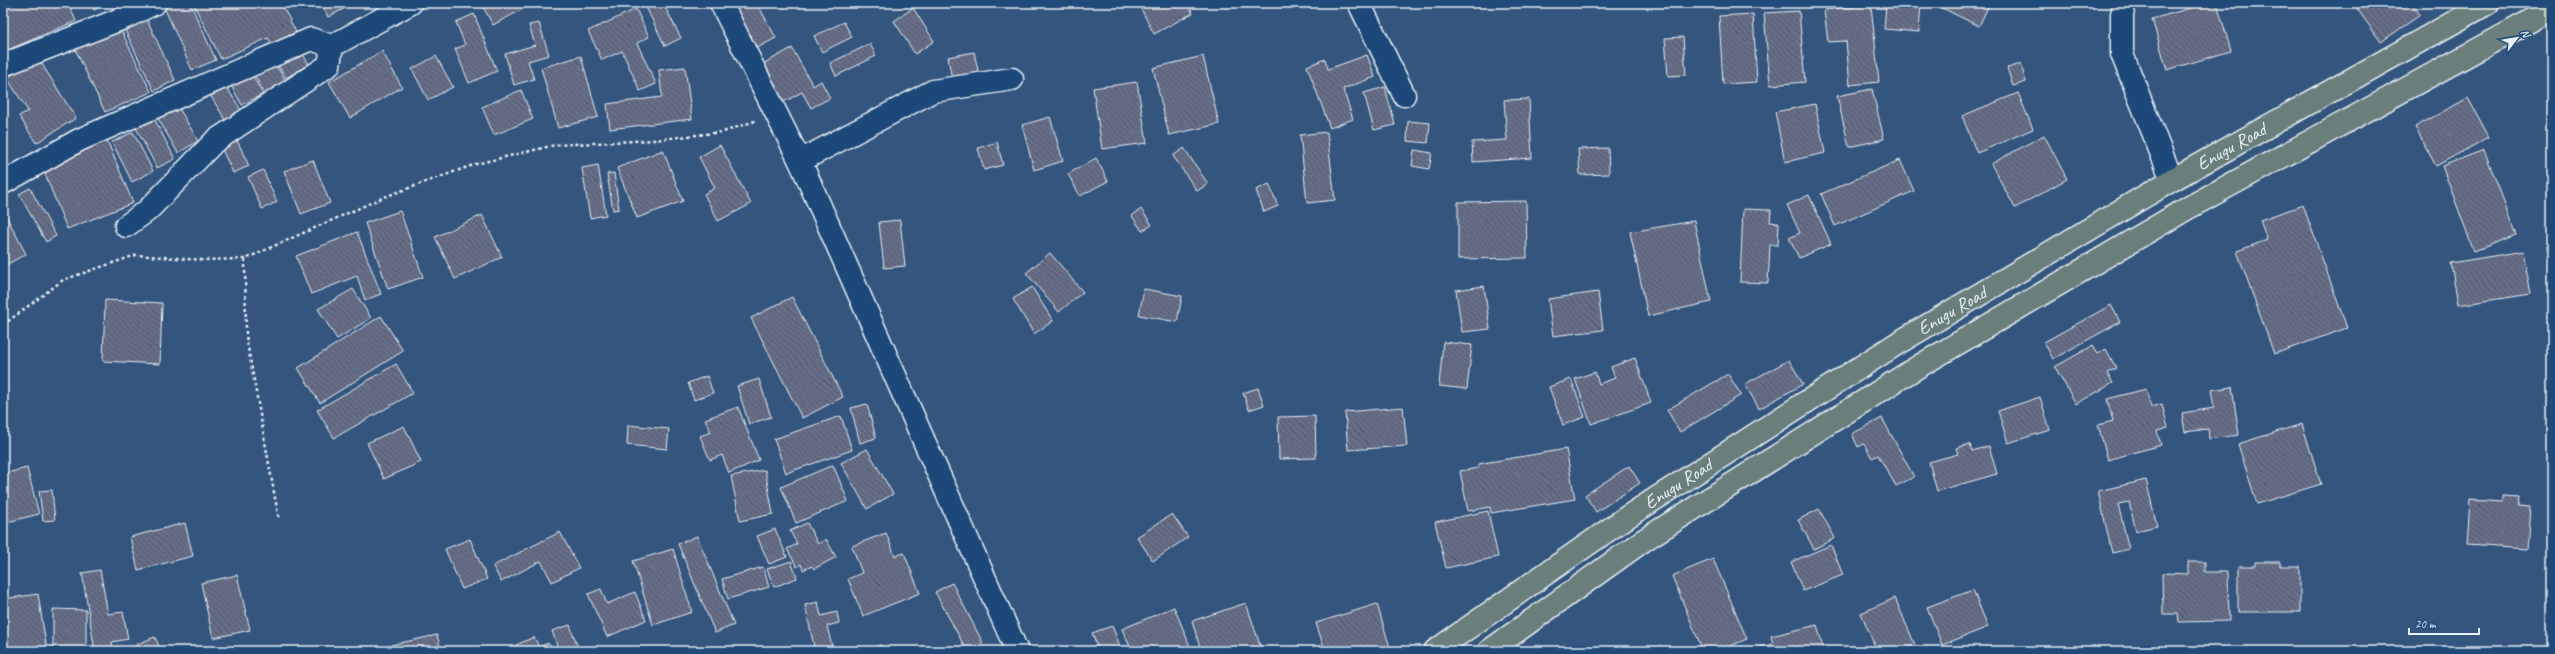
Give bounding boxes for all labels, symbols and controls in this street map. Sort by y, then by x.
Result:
north arrow [2497,18,2537,58]
text: N [2518,26,2534,41]
street label: Enugu Road [2192,116,2273,176]
street label: Enugu Road [1913,280,1993,341]
street label: Enugu Road [1640,452,1719,515]
scale bar [2409,610,2479,636]
text: 20 m [2415,616,2437,632]

